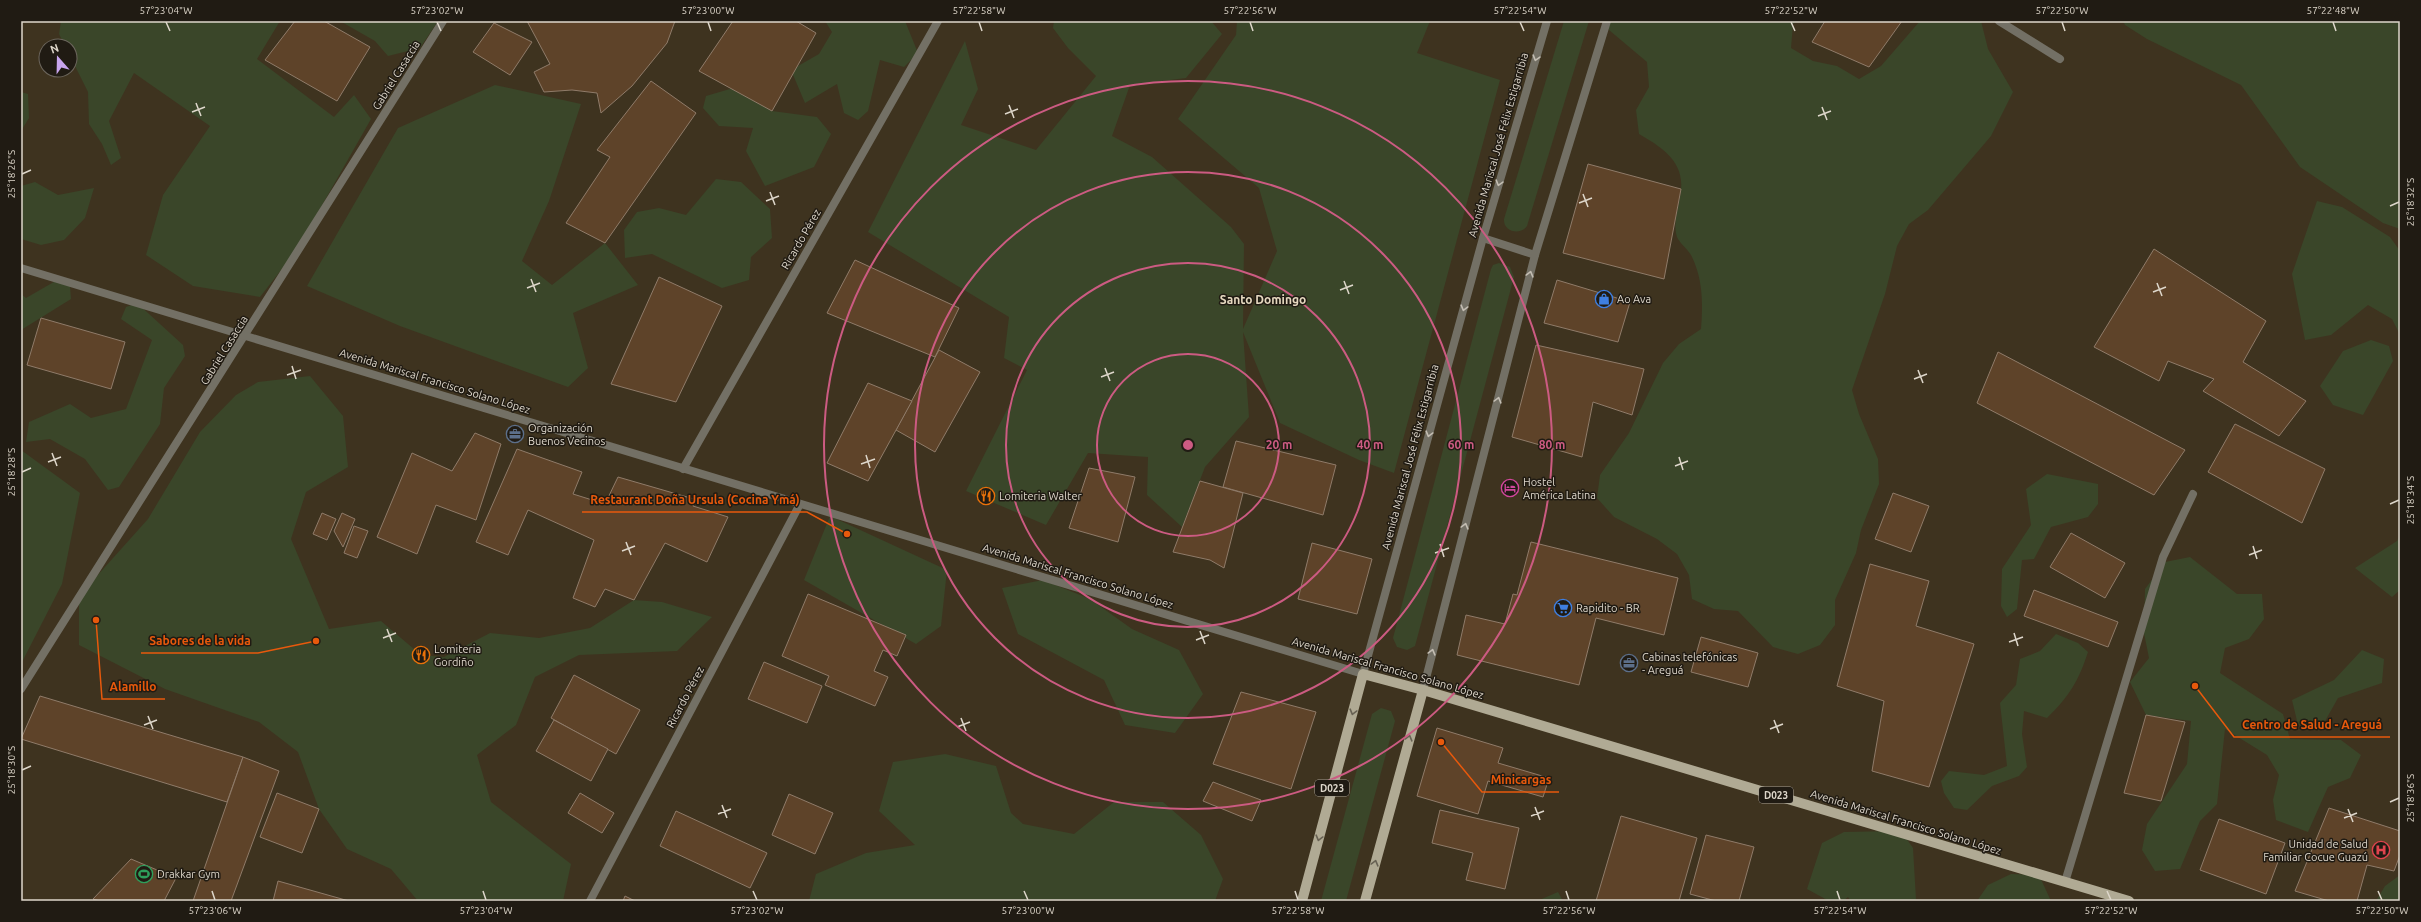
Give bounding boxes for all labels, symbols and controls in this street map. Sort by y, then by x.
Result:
text: 57°23'04"W [140,5,192,16]
text: 57°23'02"W [411,5,463,16]
text: 57°23'00"W [682,5,734,16]
text: 57°22'58"W [953,5,1005,16]
text: 57°22'56"W [1224,5,1276,16]
text: 57°22'54"W [1494,5,1546,16]
text: 57°22'52"W [1765,5,1817,16]
text: 57°22'50"W [2036,5,2088,16]
text: 57°22'48"W [2307,5,2359,16]
north arrow [38,38,78,78]
street label: Gabriel Casaccia [370,38,422,112]
text: N [49,42,60,56]
street label: Avenida Mariscal José Félix Estigarribia [1466,51,1530,239]
one-way arrow [1532,55,1541,62]
text: 25°18'26"S [6,150,17,198]
text: 25°18'32"S [2405,178,2416,226]
one-way arrow [1495,179,1504,186]
street label: Ricardo Pérez [779,207,823,271]
one-way arrow [1526,271,1534,278]
shop icon: Ao Ava [1594,289,1614,309]
district label: Santo Domingo [1220,293,1306,306]
place label: Ao Ava [1617,293,1651,305]
one-way arrow [1460,304,1469,311]
street label: Gabriel Casaccia [198,313,250,387]
street label: Avenida Mariscal Francisco Solano López [338,346,532,416]
street label: Avenida Mariscal José Félix Estigarribia [1379,363,1441,551]
one-way arrow [1493,397,1501,403]
place label: Organización Buenos Vecinos [528,422,606,447]
office icon: Organización Buenos Vecinos [505,424,525,444]
one-way arrow [1425,430,1434,437]
centre of rings [1181,438,1195,452]
text: 20 m [1266,438,1292,451]
text: 40 m [1357,438,1383,451]
text: 60 m [1448,438,1474,451]
text: 80 m [1539,438,1565,451]
text: 25°18'28"S [6,448,17,496]
place label: Hostel América Latina [1523,476,1596,501]
text: 25°18'34"S [2405,476,2416,524]
hotel icon: Hostel América Latina [1500,478,1520,498]
restaurant icon: Lomiteria Walter [976,486,996,506]
callout: Restaurant Doña Ursula (Cocina Ymá) [582,488,807,512]
place label: Lomiteria Walter [999,490,1082,502]
text: Restaurant Doña Ursula (Cocina Ymá) [590,493,800,507]
one-way arrow [1460,523,1469,530]
street label: Avenida Mariscal Francisco Solano López [981,541,1175,611]
supermarket icon: Rapidito - BR [1553,598,1573,618]
place label: Rapidito - BR [1576,602,1640,614]
callout: Sabores de la vida [141,629,258,653]
text: Sabores de la vida [149,634,251,647]
street label: Avenida Mariscal Francisco Solano López [1291,635,1485,701]
place label: Lomiteria Gordiño [434,643,481,668]
restaurant icon: Lomiteria Gordiño [411,645,431,665]
one-way arrow [1428,649,1436,655]
place label: Cabinas telefónicas - Areguá [1642,651,1737,676]
office icon: Cabinas telefónicas - Areguá [1619,653,1639,673]
street label: Ricardo Pérez [664,664,706,730]
callout: Alamillo [102,675,165,699]
text: Alamillo [110,680,156,693]
one-way arrow [1349,708,1358,715]
callout: Centro de Salud - Areguá [2234,713,2390,737]
text: Centro de Salud - Areguá [2242,718,2382,731]
one-way arrow [1404,735,1413,742]
text: 25°18'30"S [6,746,17,794]
callout: Minicargas [1482,768,1559,792]
text: Minicargas [1491,773,1552,786]
text: 25°18'36"S [2405,774,2416,822]
road number: D023 [1315,780,1349,796]
road number: D023 [1759,787,1793,803]
street label: Avenida Mariscal Francisco Solano López [1809,787,2003,857]
one-way arrow [1315,834,1324,841]
place label: Unidad de Salud Familiar Cocue Guazú [2263,838,2368,863]
hospital icon: Unidad de Salud Familiar Cocue Guazú [2371,840,2391,860]
one-way arrow [1370,860,1379,867]
sports icon: Drakkar Gym [134,864,154,884]
place label: Drakkar Gym [157,868,220,880]
text: 57°23'06"W [189,905,241,916]
text: 57°23'04"W [460,905,512,916]
text: 57°23'02"W [731,905,783,916]
text: 57°23'00"W [1002,905,1054,916]
text: 57°22'58"W [1272,905,1324,916]
text: 57°22'56"W [1543,905,1595,916]
text: 57°22'54"W [1814,905,1866,916]
text: 57°22'52"W [2085,905,2137,916]
text: 57°22'50"W [2356,905,2408,916]

